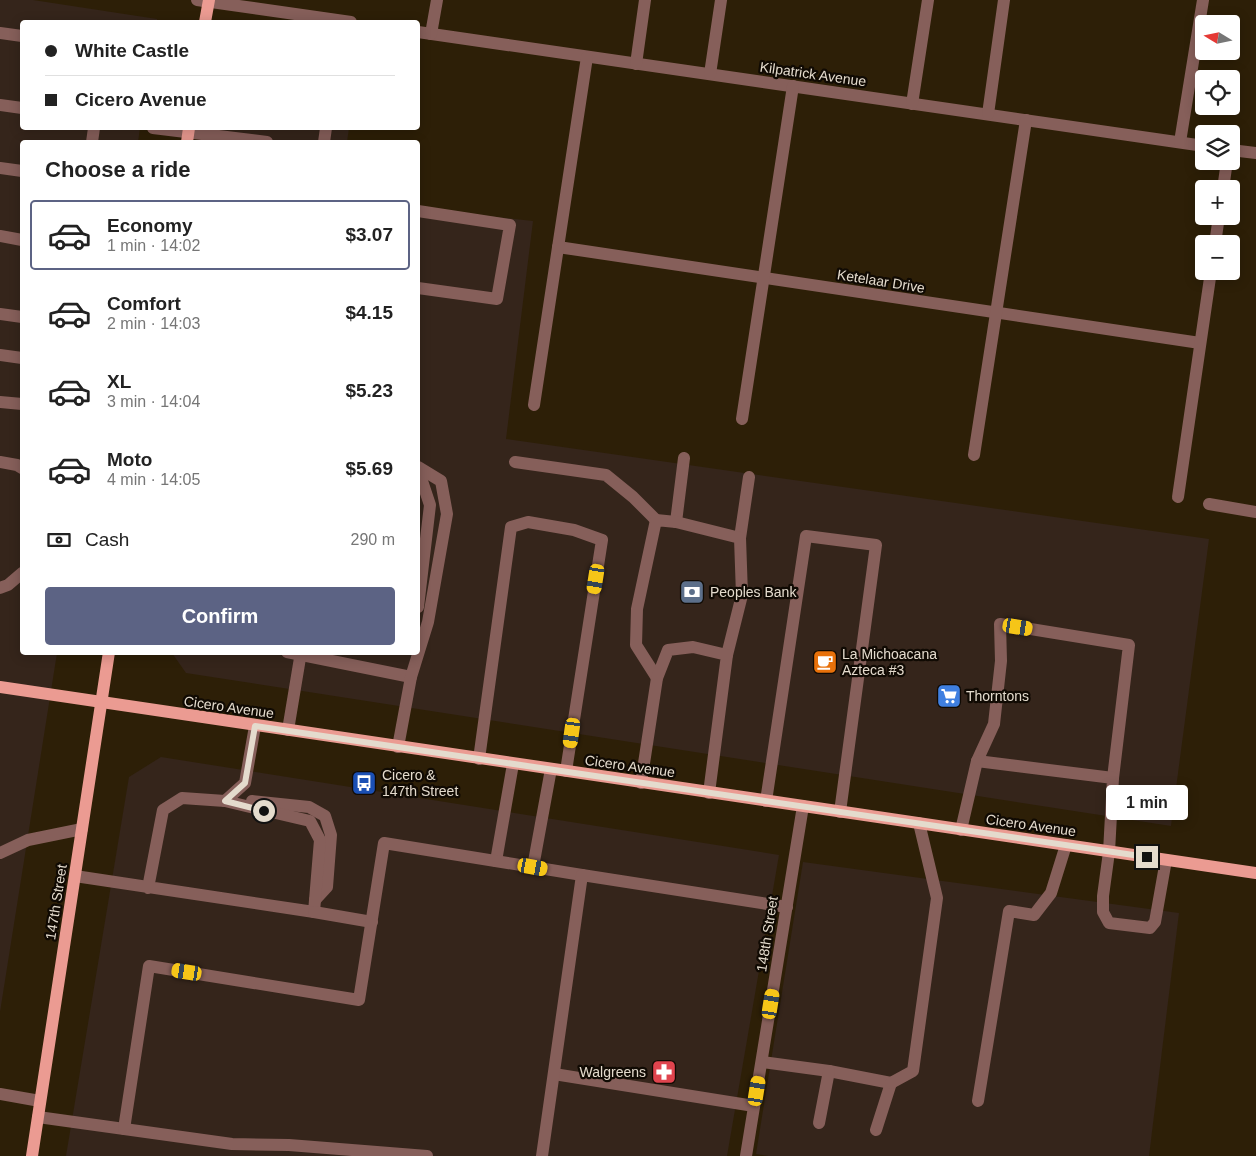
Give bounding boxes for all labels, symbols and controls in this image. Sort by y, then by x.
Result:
north arrow [1195,15,1240,60]
map controls [1195,15,1240,280]
text: White Castle [75,40,189,61]
street label: Kilpatrick Avenue [759,59,867,89]
button: locate [1195,70,1240,115]
text: Cicero Avenue [75,89,207,110]
button: layers [1195,125,1240,170]
text: Choose a ride [45,157,190,182]
button: + [1195,180,1240,225]
icon: car [47,213,92,258]
text: Economy [107,215,193,236]
text: $3.07 [345,224,393,245]
button: − [1195,235,1240,280]
text: 1 min · 14:02 [107,237,200,254]
street label: Ketelaar Drive [836,266,926,296]
icon: car [47,291,92,336]
text: Comfort [107,293,181,314]
text: $4.15 [345,302,393,323]
text: 2 min · 14:03 [107,315,200,332]
icon: car [47,369,92,414]
text: XL [107,371,131,392]
text: $5.23 [345,380,393,401]
text: 3 min · 14:04 [107,393,200,410]
icon: car [47,447,92,492]
text: Moto [107,449,152,470]
text: $5.69 [345,458,393,479]
text: 4 min · 14:05 [107,471,200,488]
icon: cash [45,526,73,554]
text: Cash [85,529,129,550]
text: 290 m [351,531,395,548]
car [586,563,605,595]
bank icon: Peoples Bank [679,579,705,605]
place label: Peoples Bank [710,584,797,600]
button: Confirm [45,587,395,645]
car [1002,617,1033,637]
place label: La Michoacana Azteca #3 [842,646,937,678]
cafe icon: La Michoacana Azteca #3 [812,649,838,675]
supermarket icon: Thorntons [936,683,962,709]
place label: Thorntons [966,688,1029,704]
street label: Cicero Avenue [183,693,275,721]
car [562,717,581,749]
street label: Cicero Avenue [584,752,676,780]
place label: Cicero & 147th Street [382,767,458,799]
bus stop icon: Cicero & 147th Street [351,770,377,796]
callout: 1 min [1106,784,1188,820]
text: 1 min [1126,794,1168,811]
route start [253,800,275,822]
street label: Cicero Avenue [985,811,1077,839]
route end [1136,846,1158,868]
car [516,857,549,877]
street label: 147th Street [42,863,70,941]
street label: 148th Street [753,895,781,973]
car [171,962,202,982]
car [761,988,780,1020]
pharmacy icon: Walgreens [651,1059,677,1085]
place label: Walgreens [580,1064,646,1080]
car [747,1075,766,1107]

